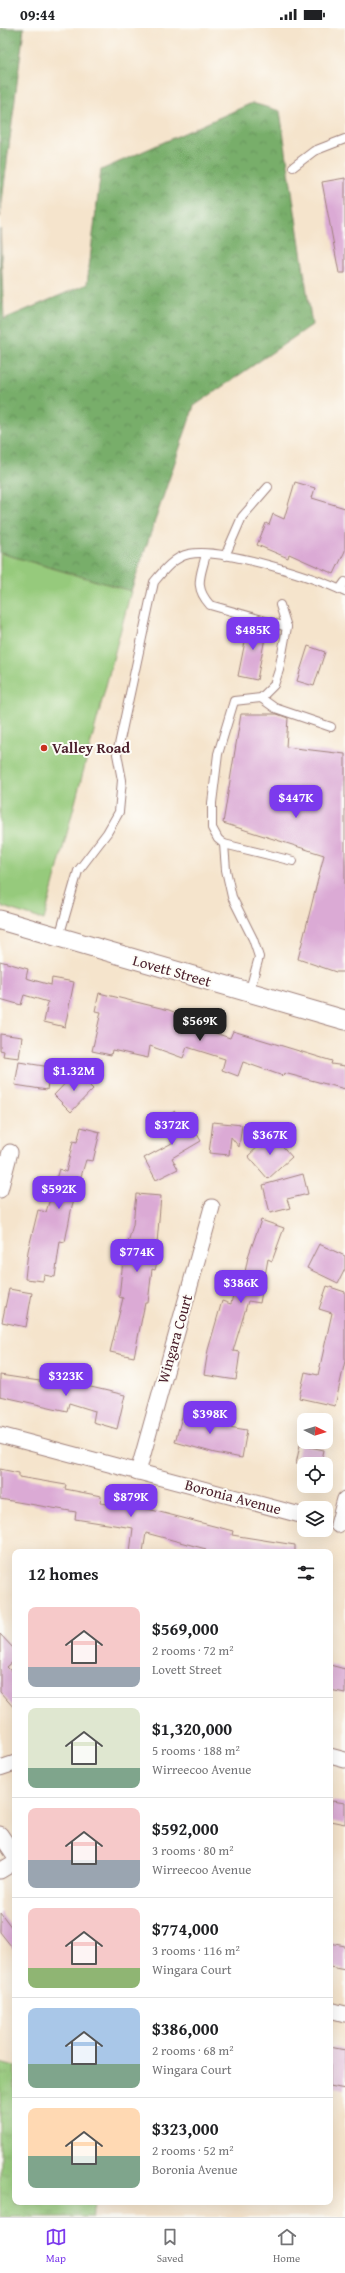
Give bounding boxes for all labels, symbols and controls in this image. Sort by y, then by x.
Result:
text: 09:44 [20,4,55,25]
pin: $485K [225,617,281,651]
text: $485K [235,620,271,639]
place label: Valley Road [52,737,130,758]
marker: Valley Road [39,743,49,753]
pin: $447K [268,785,324,819]
text: $447K [278,788,314,807]
street label: Lovett Street [130,949,214,992]
pin: $569K [172,1008,228,1042]
text: $569K [182,1011,218,1030]
pin: $1.32M [41,1058,107,1092]
text: $1.32M [53,1061,95,1080]
pin: $372K [144,1112,200,1146]
text: $372K [154,1115,190,1134]
pin: $367K [242,1122,298,1156]
text: $367K [252,1125,288,1144]
pin: $592K [31,1176,87,1210]
text: $592K [41,1179,77,1198]
pin: $774K [109,1239,165,1273]
text: $774K [119,1242,155,1261]
pin: $386K [213,1270,269,1304]
text: $386K [223,1273,259,1292]
street label: Wingara Court [152,1291,197,1386]
pin: $323K [38,1363,94,1397]
text: $323K [48,1366,84,1385]
pin: $398K [182,1401,238,1435]
text: $398K [192,1404,228,1423]
north arrow [297,1413,333,1449]
map controls [297,1413,333,1537]
button: locate [297,1457,333,1493]
street label: Boronia Avenue [183,1474,284,1519]
pin: $879K [103,1484,159,1518]
text: $879K [113,1487,149,1506]
button: layers [297,1501,333,1537]
text: 12 homes [28,1561,99,1586]
icon: filters [295,1562,317,1584]
text: $569,000 [152,1616,218,1641]
icon: home [60,1623,108,1671]
text: 2 rooms · 72 m² [152,1641,234,1660]
text: Lovett Street [152,1660,222,1679]
text: $1,320,000 [152,1716,232,1741]
icon: home [60,1724,108,1772]
text: 5 rooms · 188 m² [152,1741,240,1760]
text: Wirreecoo Avenue [152,1760,251,1779]
text: $592,000 [152,1816,218,1841]
icon: home [60,1824,108,1872]
text: 3 rooms · 80 m² [152,1841,234,1860]
text: Wirreecoo Avenue [152,1860,251,1879]
text: $774,000 [152,1916,218,1941]
icon: home [60,1924,108,1972]
text: 3 rooms · 116 m² [152,1941,240,1960]
text: Wingara Court [152,1960,232,1979]
text: $386,000 [152,2016,218,2041]
icon: home [60,2024,108,2072]
text: 2 rooms · 68 m² [152,2041,234,2060]
text: Wingara Court [152,2060,232,2079]
text: $323,000 [152,2116,218,2141]
icon: home [60,2124,108,2172]
text: 2 rooms · 52 m² [152,2141,234,2160]
text: Boronia Avenue [152,2160,238,2179]
tab: Map [45,2226,67,2266]
tab: Saved [157,2226,183,2266]
tab: Home [273,2226,300,2266]

